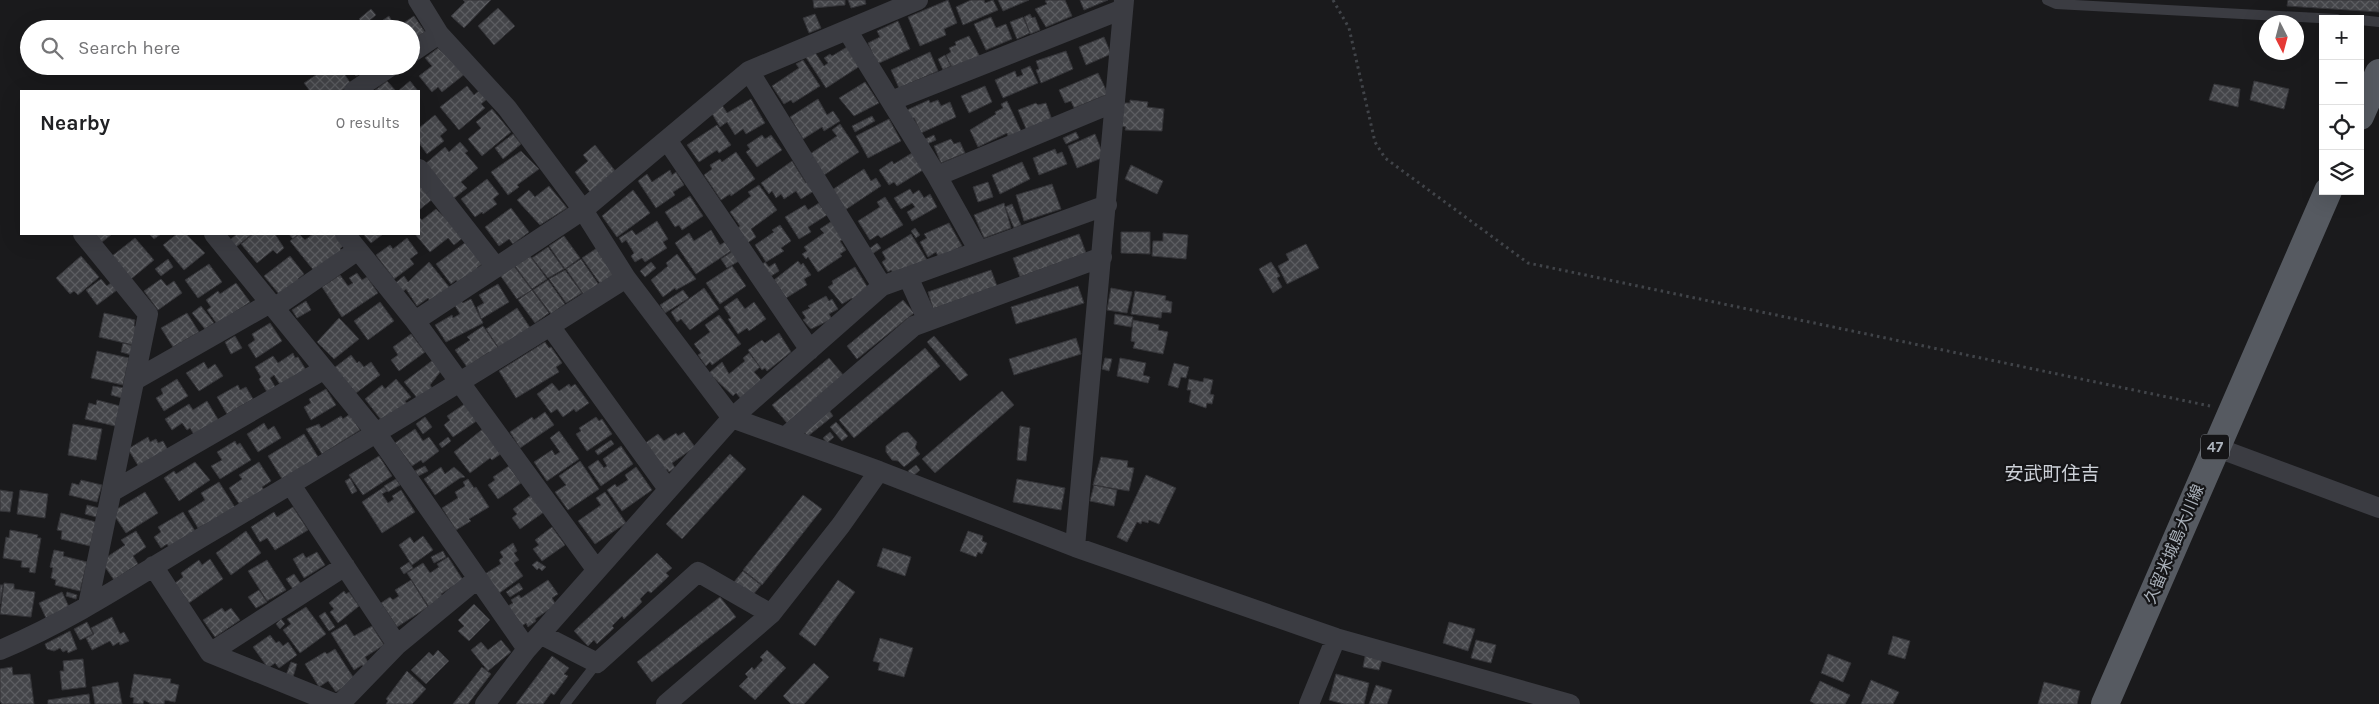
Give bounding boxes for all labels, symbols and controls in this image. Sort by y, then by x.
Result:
north arrow [2259,15,2304,60]
map controls [2319,15,2364,195]
button: + [2319,15,2364,60]
search box [20,20,420,75]
icon: search [38,34,66,62]
text: Search here [78,37,180,59]
button: − [2319,60,2364,105]
button: locate [2319,105,2364,150]
text: Nearby [40,111,110,135]
text: 0 results [336,113,400,132]
button: layers [2319,150,2364,195]
road number: 47 [2201,434,2229,460]
district label: 安武町住吉 [2004,463,2100,485]
street label: 久留米城島大川線 [2140,481,2208,607]

